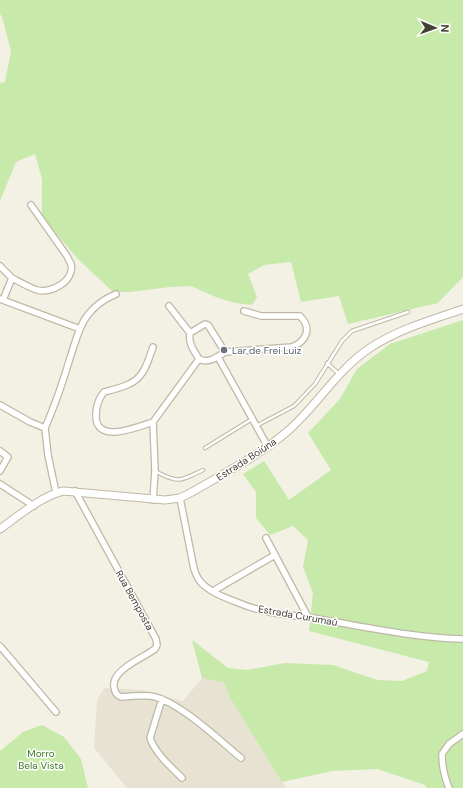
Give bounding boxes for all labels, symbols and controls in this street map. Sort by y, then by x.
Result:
north arrow [415,8,455,48]
text: N [438,24,452,33]
place label: Lar de Frei Luiz [232,344,302,357]
marker: Lar de Frei Luiz [219,345,229,355]
street label: Estrada Boiúna [214,435,279,484]
street label: Rua Bemposta [113,568,156,633]
street label: Estrada Curumaú [257,602,339,629]
park label: Morro Bela Vista [18,747,64,772]

